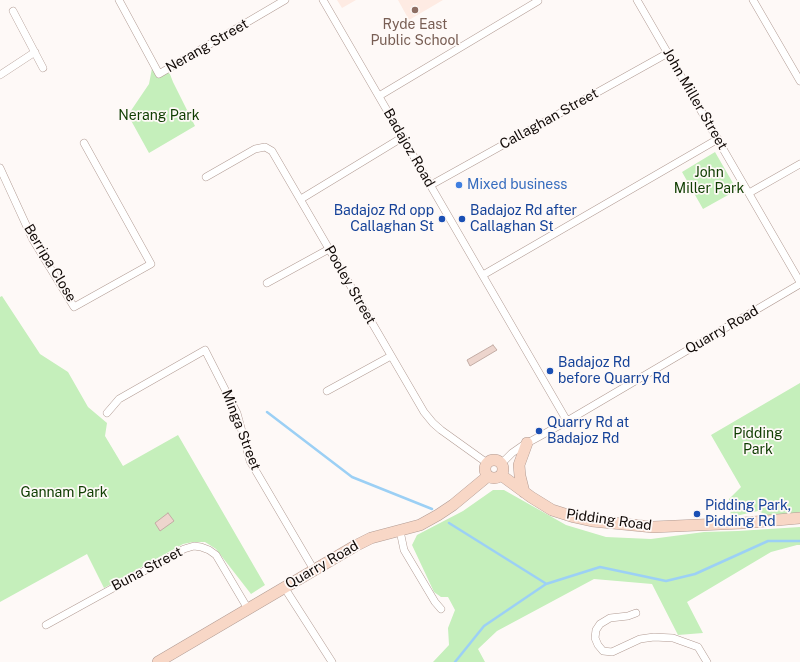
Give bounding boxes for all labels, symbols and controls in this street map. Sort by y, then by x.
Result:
marker: Ryde East Public School [410,5,420,15]
street label: Nerang Street [163,16,251,76]
place label: Ryde East Public School [370,17,460,50]
street label: John Miller Street [659,45,731,153]
street label: Callaghan Street [497,85,601,153]
street label: Badajoz Road [380,106,438,190]
park label: Nerang Park [118,108,200,124]
park label: John Miller Park [674,165,744,198]
place label: Mixed business [467,177,567,193]
marker: Mixed business [454,180,464,190]
place label: Badajoz Rd opp Callaghan St [334,203,434,236]
place label: Badajoz Rd after Callaghan St [470,203,577,236]
marker: Badajoz Rd opp Callaghan St [437,214,447,224]
marker: Badajoz Rd after Callaghan St [457,214,467,224]
street label: Berripa Close [20,221,80,305]
street label: Pooley Street [321,243,379,327]
street label: Quarry Road [683,302,761,358]
place label: Badajoz Rd before Quarry Rd [558,355,670,388]
marker: Badajoz Rd before Quarry Rd [545,366,555,376]
street label: Minga Street [218,388,264,472]
place label: Quarry Rd at Badajoz Rd [547,415,629,448]
marker: Quarry Rd at Badajoz Rd [534,426,544,436]
park label: Pidding Park [733,426,783,458]
park label: Gannam Park [20,485,108,501]
place label: Pidding Park, Pidding Rd [705,498,791,530]
street label: Pidding Road [565,506,653,534]
marker: Pidding Park, Pidding Rd [692,509,702,519]
street label: Quarry Road [283,537,361,593]
street label: Buna Street [109,543,185,595]

